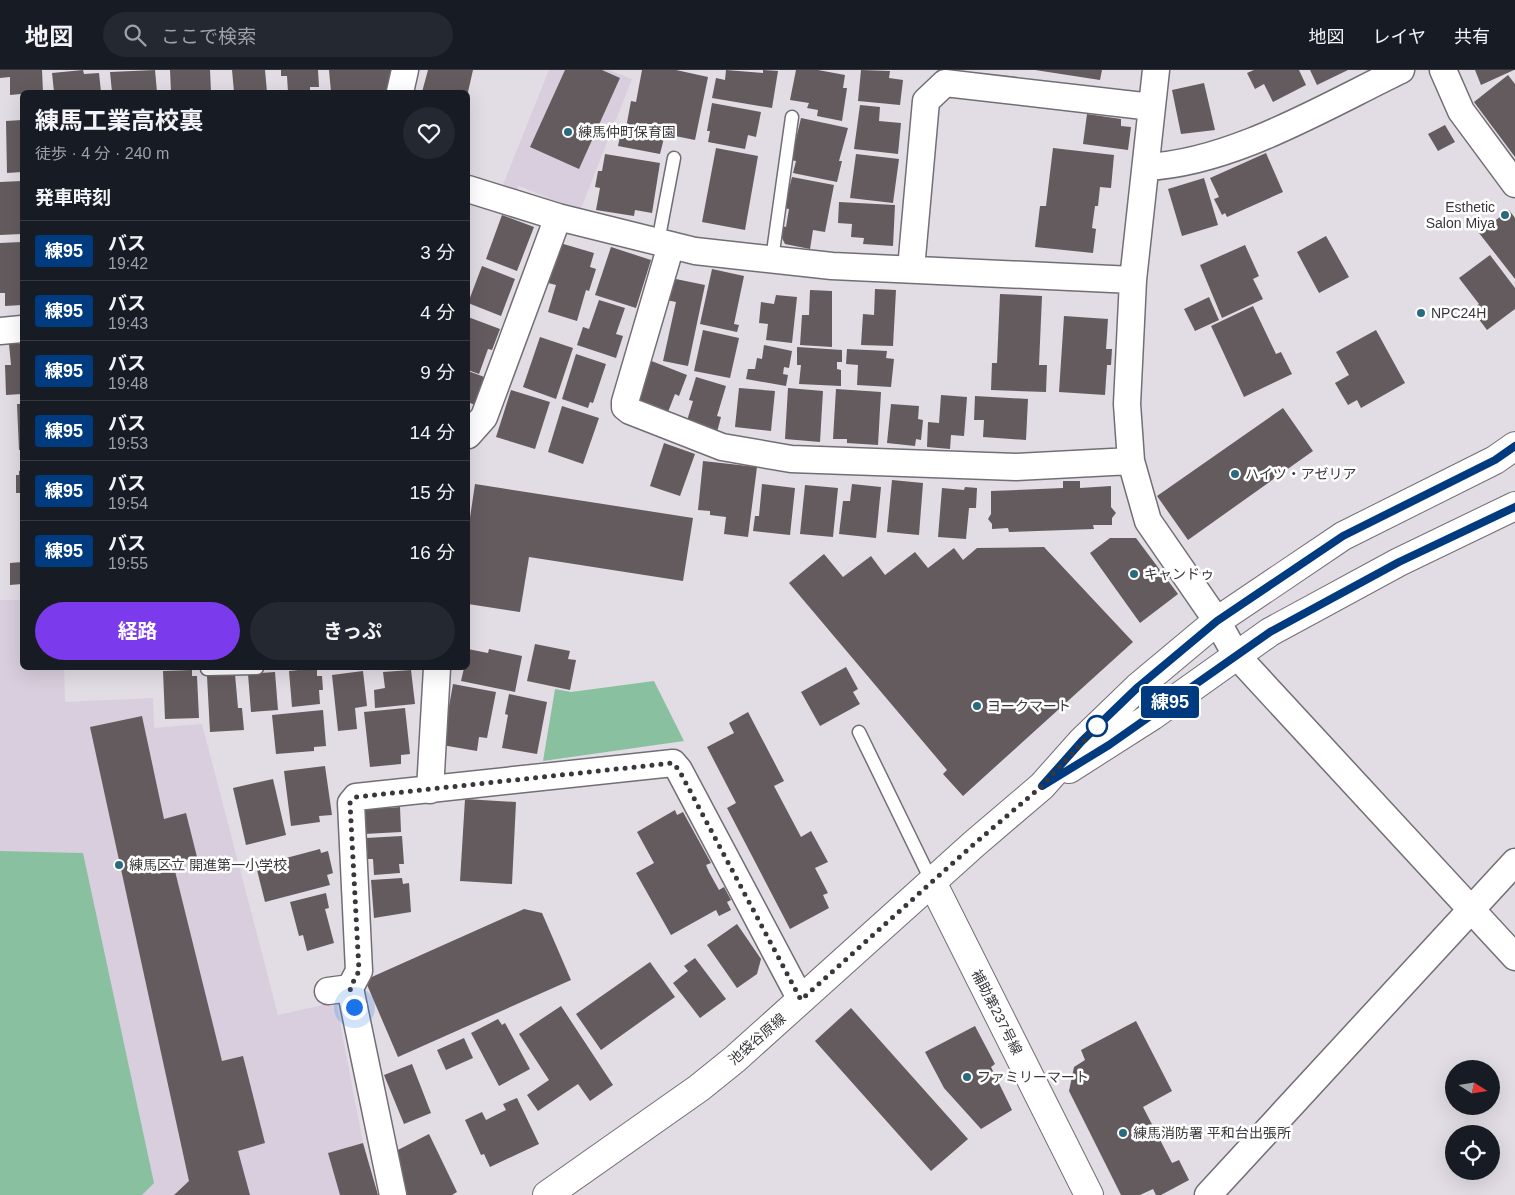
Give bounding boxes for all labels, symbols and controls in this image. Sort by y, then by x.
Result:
search box [103,12,453,57]
icon: search [121,21,149,49]
text: 地図 [25,23,73,50]
text: ここで検索 [161,26,256,47]
text: 地図 [1309,27,1345,47]
text: レイヤ [1373,27,1426,47]
text: 共有 [1454,27,1490,47]
text: 練馬工業高校裏 [35,107,203,134]
button: heart [403,107,455,159]
place label: 練馬仲町保育園 [578,124,676,140]
marker: 練馬仲町保育園 [562,126,574,138]
text: 徒歩 · 4 分 · 240 m [35,145,169,162]
text: 発車時刻 [35,187,111,208]
place label: Esthetic Salon Miya [1426,199,1495,231]
marker: Esthetic Salon Miya [1499,209,1511,221]
text: バス [108,233,146,254]
text: 練95 [45,241,83,261]
text: 3 分 [420,242,455,263]
text: 19:42 [108,255,148,272]
text: バス [108,293,146,314]
text: 練95 [45,301,83,321]
text: 4 分 [420,302,455,323]
place label: NPC24H [1431,305,1486,321]
marker: NPC24H [1415,307,1427,319]
text: 19:43 [108,315,148,332]
text: バス [108,353,146,374]
text: 練95 [45,361,83,381]
text: 9 分 [420,362,455,383]
text: 19:48 [108,375,148,392]
text: バス [108,413,146,434]
text: 練95 [45,421,83,441]
text: 14 分 [410,422,455,443]
text: 19:53 [108,435,148,452]
place label: ハイツ・アゼリア [1245,466,1356,482]
marker: ハイツ・アゼリア [1229,468,1241,480]
text: バス [108,473,146,494]
text: 練95 [45,481,83,501]
text: 15 分 [410,482,455,503]
text: 19:54 [108,495,148,512]
text: バス [108,533,146,554]
text: 練95 [45,541,83,561]
text: 16 分 [410,542,455,563]
text: 19:55 [108,555,148,572]
place label: キャンドゥ [1144,566,1214,582]
marker: キャンドゥ [1128,568,1140,580]
button: 経路 [35,602,240,660]
button: きっぷ [250,602,455,660]
line badge: 練95 [1141,686,1199,718]
text: 練95 [1151,692,1189,712]
place label: ヨークマート [987,698,1071,714]
marker: ヨークマート [971,700,983,712]
unlabelled marker [1086,715,1108,737]
place label: 練馬区立 開進第一小学校 [129,857,287,873]
marker: 練馬区立 開進第一小学校 [113,859,125,871]
street label: 補助第237号線 [969,967,1025,1057]
your location [342,995,367,1020]
street label: 池袋谷原線 [725,1010,789,1068]
north arrow [1445,1060,1500,1115]
map controls [1445,1060,1500,1180]
place label: ファミリーマート [977,1069,1089,1085]
marker: ファミリーマート [961,1071,973,1083]
place label: 練馬消防署 平和台出張所 [1133,1125,1291,1141]
button: locate [1445,1125,1500,1180]
marker: 練馬消防署 平和台出張所 [1117,1127,1129,1139]

